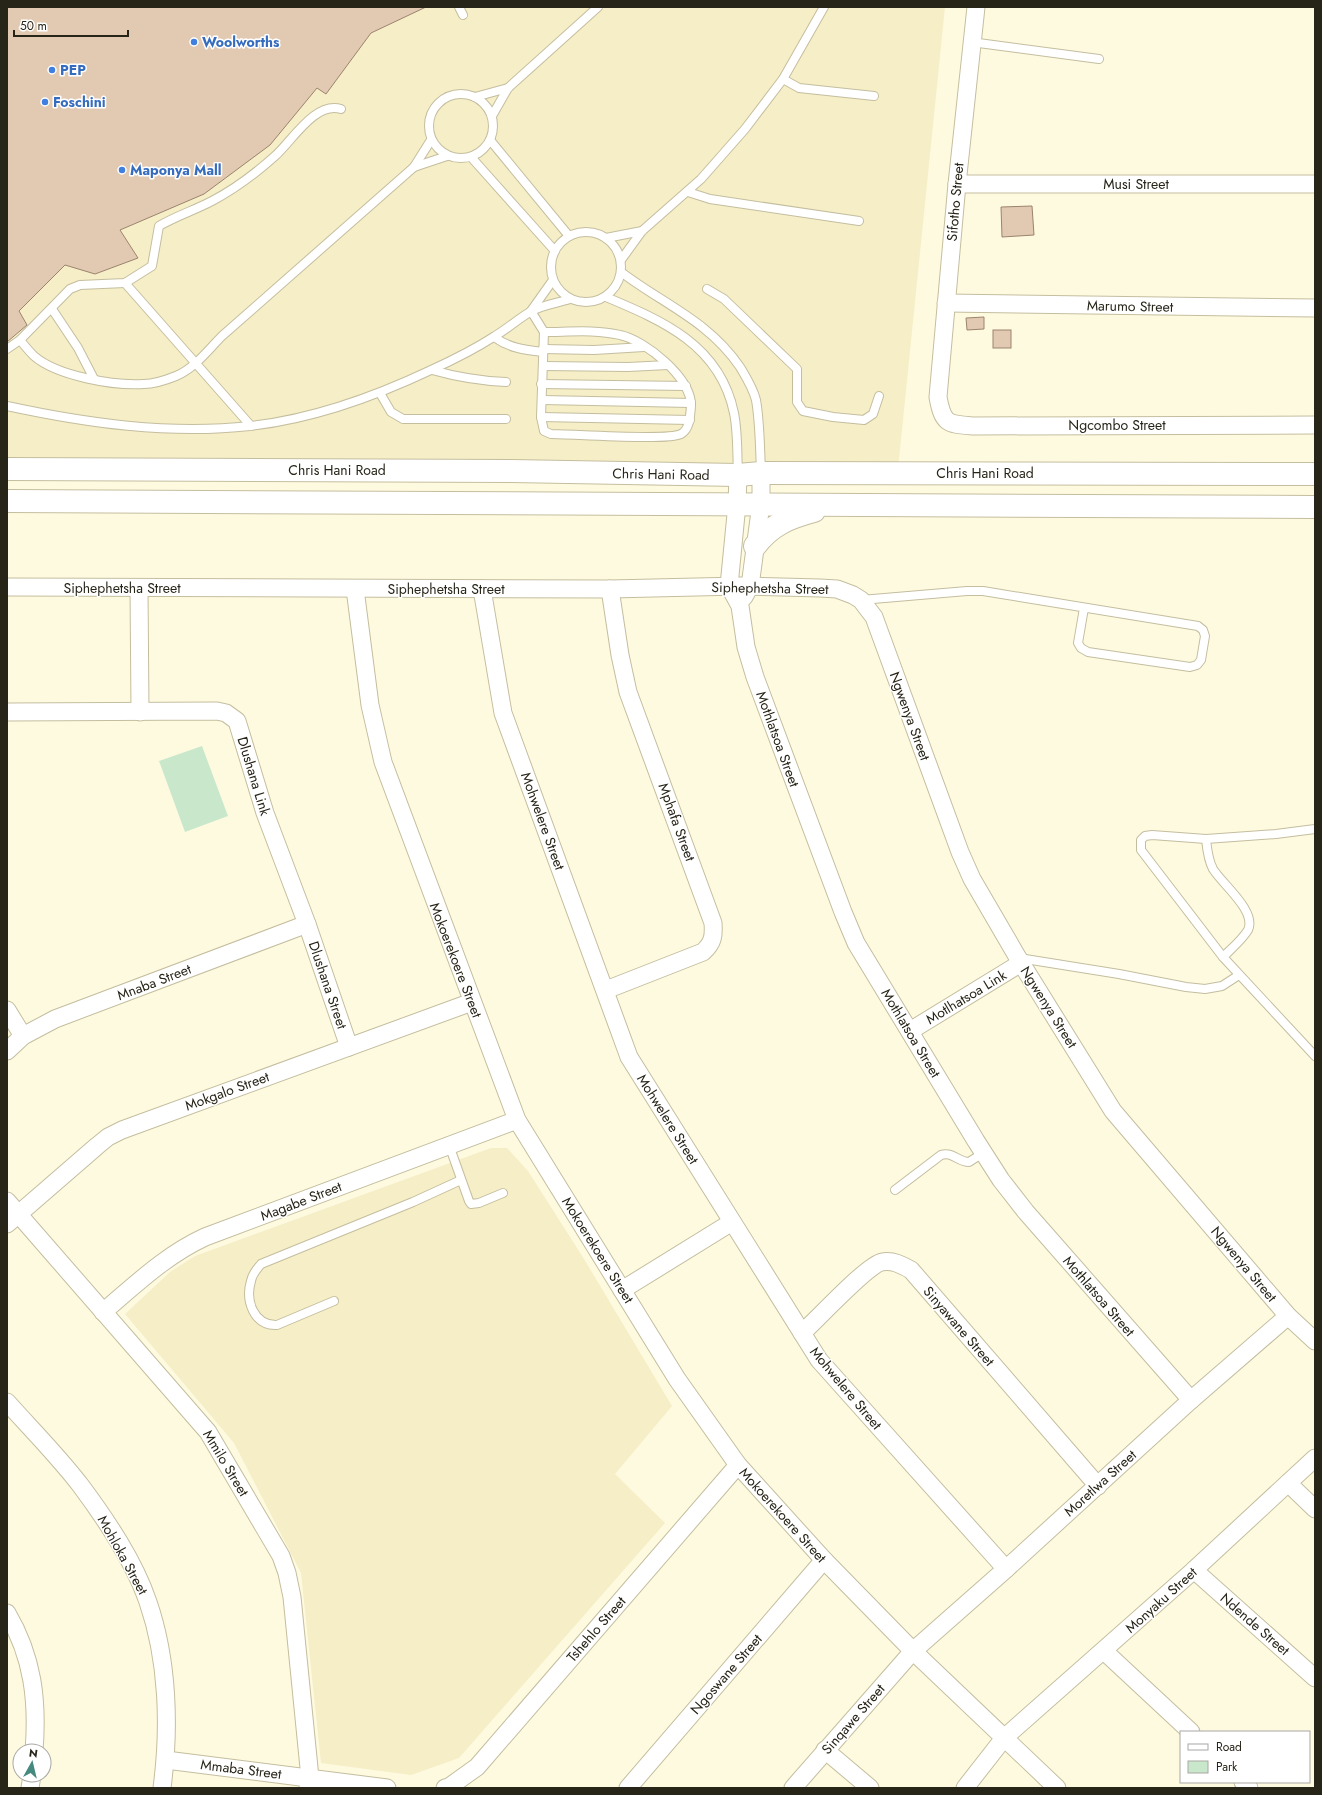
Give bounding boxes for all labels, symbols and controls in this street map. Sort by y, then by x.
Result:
scale bar [14,12,128,38]
text: 50 m [20,17,47,35]
place label: Woolworths [202,32,280,52]
marker: Woolworths [189,37,199,47]
place label: PEP [60,60,86,80]
marker: PEP [47,65,57,75]
place label: Foschini [53,92,106,112]
marker: Foschini [40,97,50,107]
place label: Maponya Mall [130,160,222,180]
street label: Sifotho Street [942,161,968,242]
marker: Maponya Mall [117,165,127,175]
street label: Musi Street [1103,174,1169,194]
street label: Marumo Street [1087,295,1174,317]
street label: Ngcombo Street [1068,415,1166,435]
street label: Chris Hani Road [288,460,386,480]
street label: Chris Hani Road [612,463,710,485]
street label: Chris Hani Road [936,463,1034,483]
street label: Siphephetsha Street [711,577,829,599]
street label: Siphephetsha Street [63,578,181,598]
street label: Siphephetsha Street [387,579,505,599]
street label: Ngwenya Street [885,669,936,764]
street label: Mothlatsoa Street [751,688,805,790]
street label: Dlushana Link [233,734,276,819]
street label: Mohwelere Street [516,769,570,873]
street label: Mphafa Street [654,780,701,864]
street label: Mokoerekoere Street [425,900,487,1021]
street label: Dlushana Street [304,938,353,1032]
street label: Mnaba Street [114,959,194,1005]
street label: Ngwenya Street [1016,962,1082,1052]
street label: Motlhatsoa Link [922,965,1011,1029]
street label: Mothlatsoa Street [877,985,946,1082]
street label: Mokgalo Street [182,1066,272,1115]
street label: Mohwelere Street [632,1070,704,1168]
street label: Magabe Street [257,1176,345,1226]
street label: Mokoerekoere Street [557,1193,639,1307]
street label: Ngwenya Street [1206,1222,1282,1307]
street label: Mothlatsoa Street [1058,1251,1140,1341]
street label: Sinyawane Street [919,1282,1000,1371]
street label: Mohwelere Street [805,1342,887,1434]
street label: Mmilo Street [198,1426,254,1501]
street label: Moretlwa Street [1059,1445,1141,1521]
street label: Mokoerekoere Street [735,1463,832,1567]
street label: Mohloka Street [93,1512,153,1599]
street label: Monyaku Street [1121,1562,1202,1638]
street label: Ndende Street [1216,1588,1295,1660]
street label: Tshehlo Street [562,1591,631,1666]
street label: Ngoswane Street [685,1629,767,1718]
street label: Sinqawe Street [817,1679,890,1759]
legend [1180,1731,1310,1783]
text: Road [1216,1738,1242,1756]
north arrow [12,1743,52,1783]
text: N [28,1745,39,1762]
street label: Mmaba Street [199,1754,283,1784]
text: Park [1216,1758,1238,1776]

